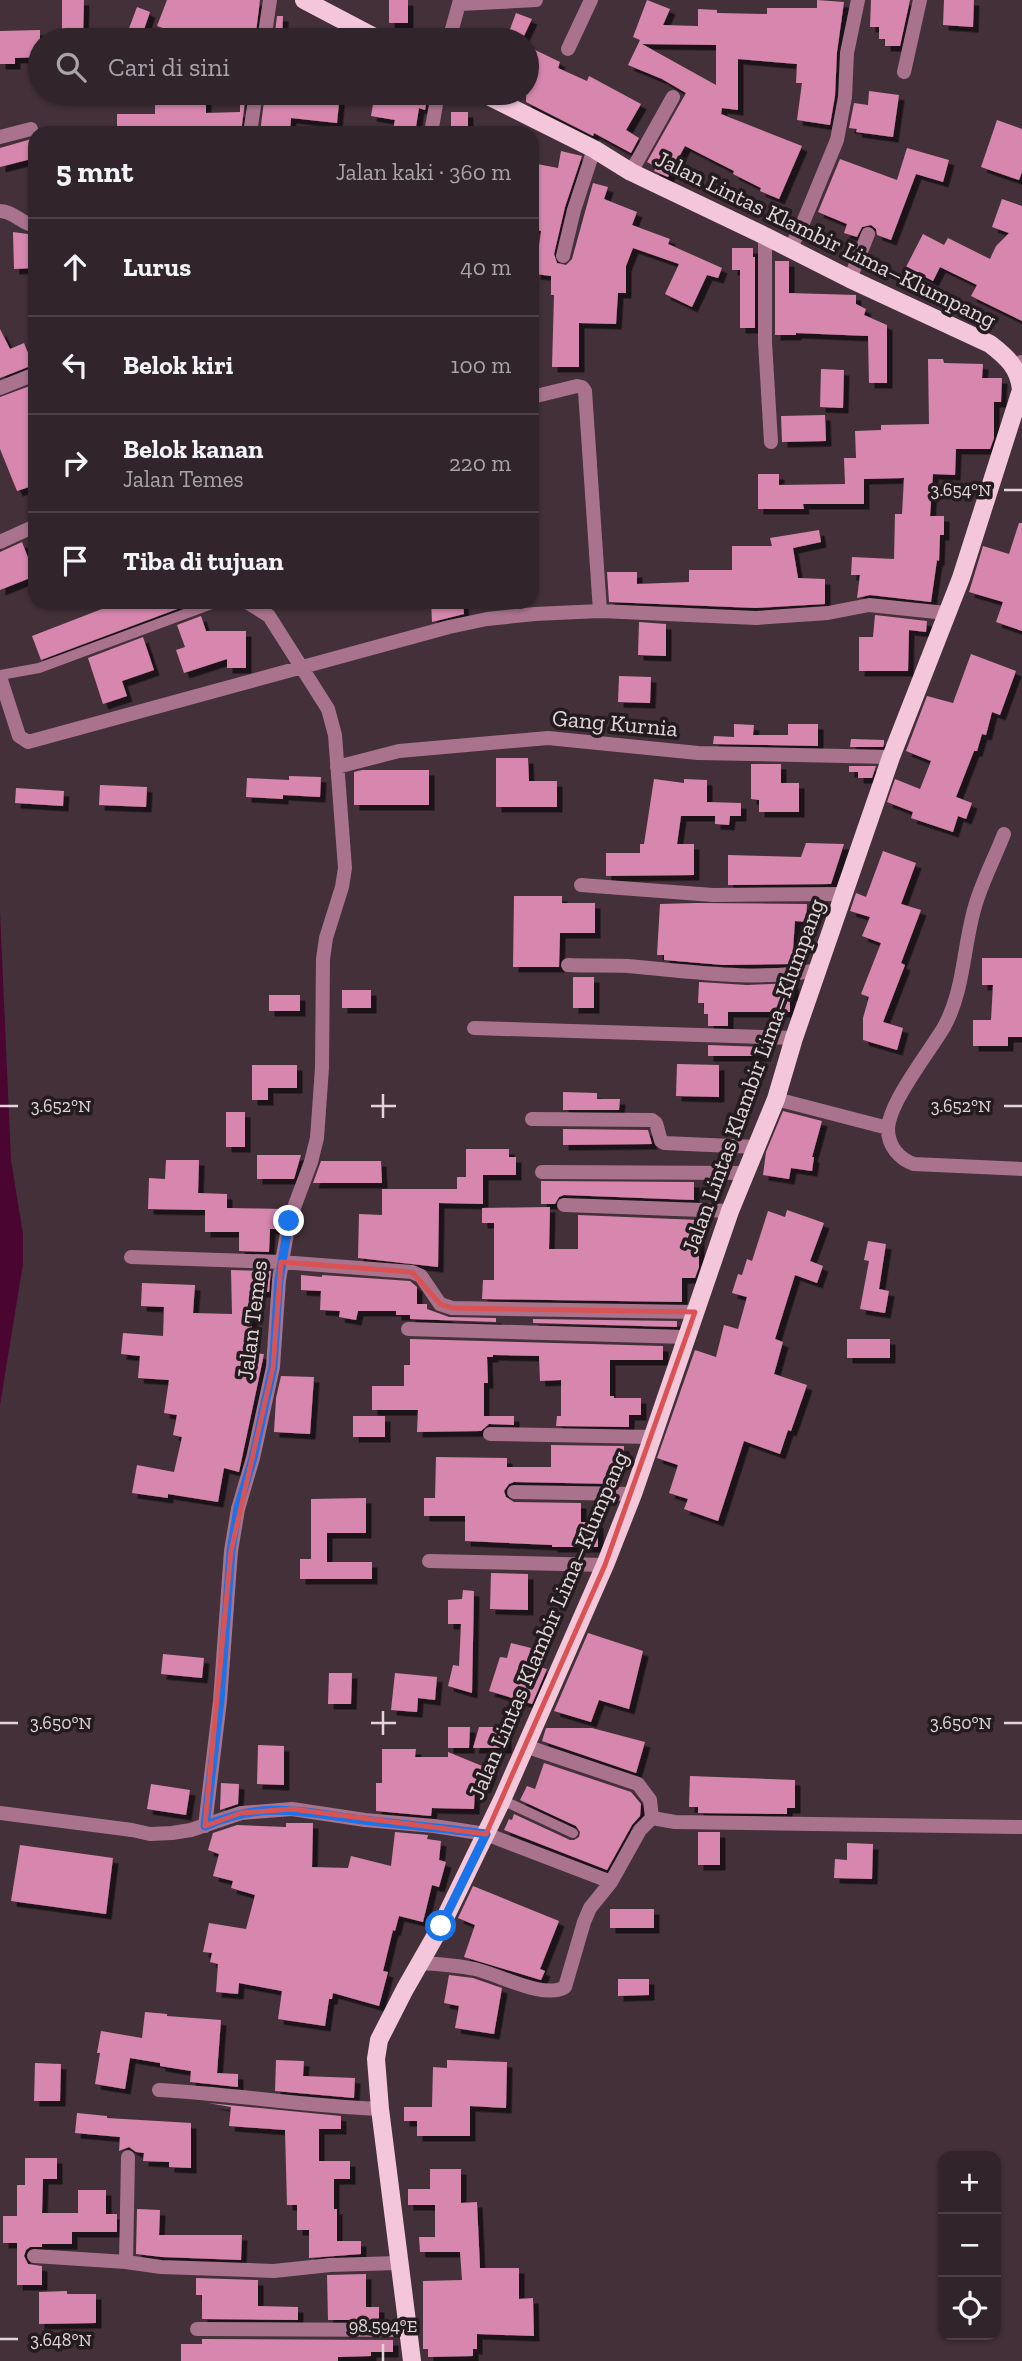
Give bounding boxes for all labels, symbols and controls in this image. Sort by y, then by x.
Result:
search box [28,28,539,105]
icon: search [52,48,90,86]
text: Cari di sini [108,51,230,83]
street label: Jalan Lintas Klambir Lima–Klumpang [651,144,1001,334]
text: 5 mnt [56,154,133,190]
text: Jalan kaki · 360 m [336,158,511,186]
icon: ahead [56,248,94,286]
text: Lurus [123,251,191,283]
text: 40 m [460,253,511,281]
icon: left [56,346,94,384]
text: Belok kiri [123,349,233,381]
text: 100 m [451,351,511,379]
text: Belok kanan [123,433,264,465]
icon: right [56,444,94,482]
text: 220 m [449,449,511,477]
text: Jalan Temes [123,465,244,493]
text: 3.654°N [931,479,991,501]
icon: arrive [56,542,94,580]
text: Tiba di tujuan [123,545,284,577]
street label: Gang Kurnia [551,704,679,742]
street label: Jalan Lintas Klambir Lima–Klumpang [676,894,830,1257]
text: 3.652°N [31,1095,91,1117]
text: 3.652°N [931,1095,991,1117]
route end [273,1205,304,1236]
street label: Jalan Temes [231,1258,273,1382]
street label: Jalan Lintas Klambir Lima–Klumpang [462,1446,634,1803]
text: 3.650°N [30,1712,92,1734]
text: 3.650°N [930,1712,992,1734]
route start [425,1910,456,1941]
map controls [938,2151,1001,2340]
button: + [938,2151,1001,2214]
button: − [938,2214,1001,2277]
button: locate [938,2277,1001,2340]
text: 98.594°E [349,2315,417,2337]
text: 3.648°N [30,2329,92,2351]

